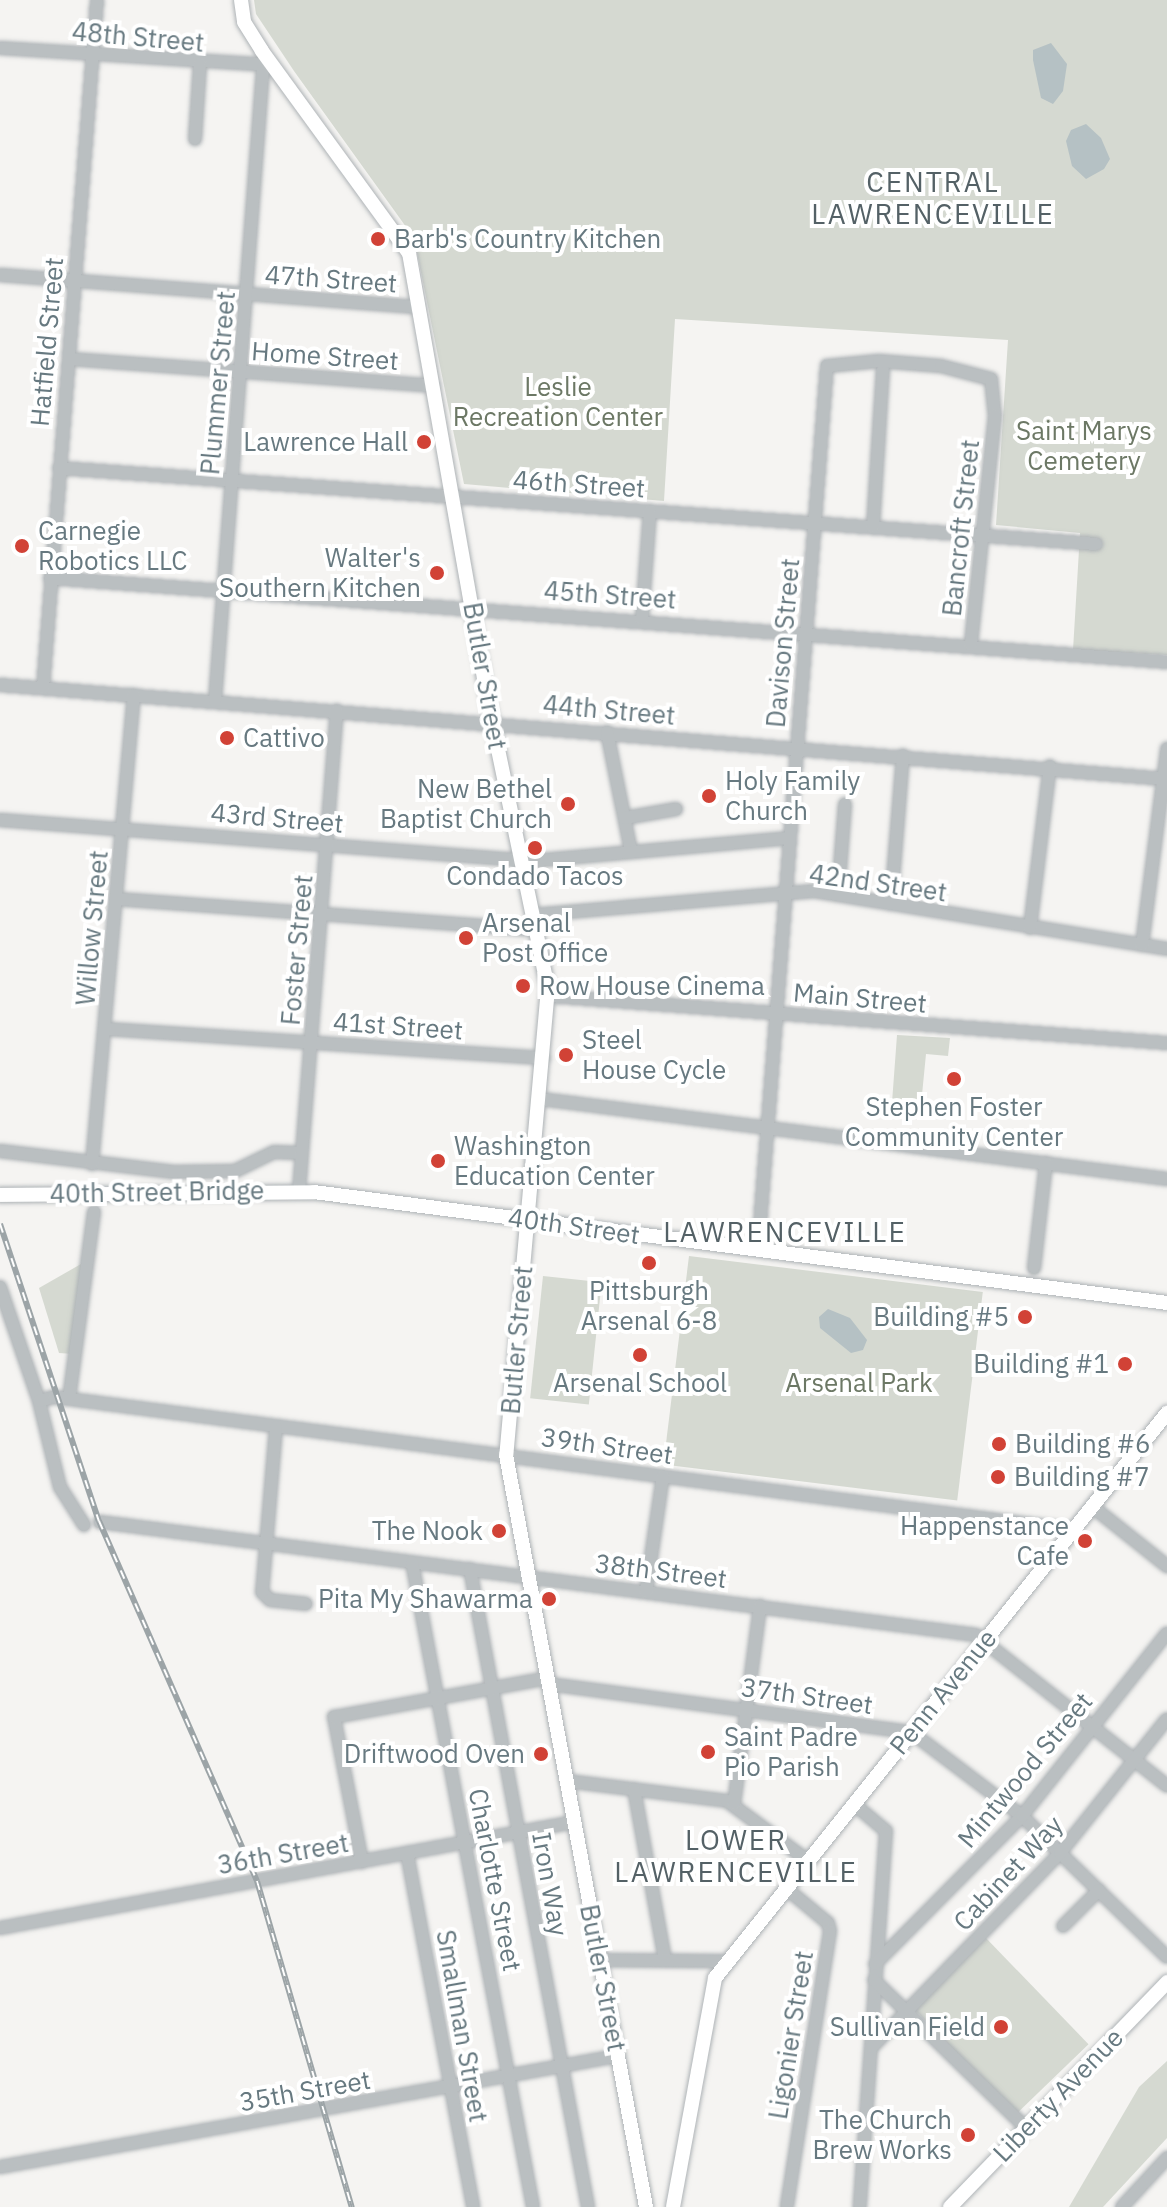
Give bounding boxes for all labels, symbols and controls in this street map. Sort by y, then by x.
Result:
street label: 48th Street [71,16,205,58]
district label: CENTRAL LAWRENCEVILLE [811,165,1055,231]
place label: Barb's Country Kitchen [394,223,661,255]
marker: Barb's Country Kitchen [369,230,387,248]
street label: Hatfield Street [24,256,70,428]
street label: 47th Street [264,259,398,299]
street label: Plummer Street [194,290,242,476]
street label: Home Street [250,335,400,377]
park label: Leslie Recreation Center [453,371,663,432]
park label: Saint Marys Cemetery [1016,415,1152,476]
place label: Lawrence Hall [243,426,408,458]
marker: Lawrence Hall [415,433,433,451]
street label: Bancroft Street [936,438,986,618]
street label: 46th Street [512,464,646,504]
place label: Carnegie Robotics LLC [38,515,187,576]
marker: Carnegie Robotics LLC [13,537,31,555]
place label: Walter's Southern Kitchen [219,542,421,604]
street label: Davison Street [760,557,806,729]
marker: Walter's Southern Kitchen [428,564,446,582]
street label: 45th Street [543,575,677,615]
street label: Butler Street [457,600,513,752]
street label: 44th Street [542,689,676,731]
place label: Cattivo [243,722,325,754]
marker: Cattivo [218,729,236,747]
place label: Holy Family Church [725,765,860,826]
place label: New Bethel Baptist Church [380,773,552,834]
marker: Holy Family Church [700,787,718,805]
marker: New Bethel Baptist Church [559,795,577,813]
street label: 43rd Street [209,797,345,839]
marker: Condado Tacos [526,839,544,857]
street label: Willow Street [70,849,114,1007]
street label: 42nd Street [807,858,949,908]
place label: Condado Tacos [446,860,624,892]
street label: Foster Street [275,873,319,1027]
place label: Arsenal Post Office [482,907,608,968]
marker: Arsenal Post Office [457,929,475,947]
place label: Row House Cinema [539,970,765,1002]
marker: Row House Cinema [514,977,532,995]
street label: Main Street [792,977,928,1019]
street label: 41st Street [332,1006,464,1046]
place label: Steel House Cycle [582,1024,726,1086]
marker: Steel House Cycle [557,1046,575,1064]
marker: Stephen Foster Community Center [945,1070,963,1088]
place label: Stephen Foster Community Center [845,1091,1063,1152]
place label: Washington Education Center [454,1130,655,1192]
marker: Washington Education Center [429,1152,447,1170]
street label: 40th Street Bridge [49,1175,265,1209]
street label: 40th Street [506,1201,642,1251]
district label: LAWRENCEVILLE [663,1215,907,1249]
marker: Pittsburgh Arsenal 6-8 [640,1254,658,1272]
street label: Butler Street [495,1264,539,1416]
place label: Pittsburgh Arsenal 6-8 [581,1275,717,1336]
place label: Building #5 [873,1301,1009,1333]
marker: Building #5 [1016,1308,1034,1326]
marker: Arsenal School [631,1346,649,1364]
place label: Building #1 [973,1348,1109,1380]
marker: Building #1 [1116,1355,1134,1373]
place label: Arsenal School [553,1367,727,1399]
park label: Arsenal Park [785,1367,933,1399]
street label: 39th Street [539,1421,675,1471]
place label: Building #6 [1015,1428,1151,1460]
marker: Building #6 [990,1435,1008,1453]
place label: Building #7 [1014,1461,1150,1493]
marker: Building #7 [989,1468,1007,1486]
place label: Happenstance Cafe [900,1510,1069,1572]
place label: The Nook [372,1515,483,1547]
marker: The Nook [490,1522,508,1540]
marker: Happenstance Cafe [1076,1532,1094,1550]
street label: 38th Street [593,1547,729,1595]
place label: Pita My Shawarma [318,1583,533,1615]
marker: Pita My Shawarma [540,1590,558,1608]
street label: Penn Avenue [883,1623,1003,1761]
street label: 37th Street [739,1671,875,1721]
street label: Mintwood Street [951,1686,1099,1854]
place label: Saint Padre Pio Parish [724,1721,858,1782]
place label: Driftwood Oven [344,1738,525,1770]
marker: Saint Padre Pio Parish [699,1743,717,1761]
marker: Driftwood Oven [532,1745,550,1763]
street label: Charlotte Street [462,1786,528,1974]
street label: Cabinet Way [947,1809,1069,1937]
district label: LOWER LAWRENCEVILLE [614,1823,858,1889]
street label: 36th Street [215,1827,351,1881]
street label: Iron Way [526,1830,574,1938]
street label: Butler Street [573,1902,633,2054]
street label: Smallman Street [430,1928,494,2124]
street label: Ligonier Street [762,1949,820,2121]
place label: Sullivan Field [830,2011,985,2043]
marker: Sullivan Field [992,2018,1010,2036]
street label: Liberty Avenue [986,2022,1130,2168]
street label: 35th Street [237,2064,373,2118]
place label: The Church Brew Works [812,2104,952,2166]
marker: The Church Brew Works [959,2126,977,2144]

